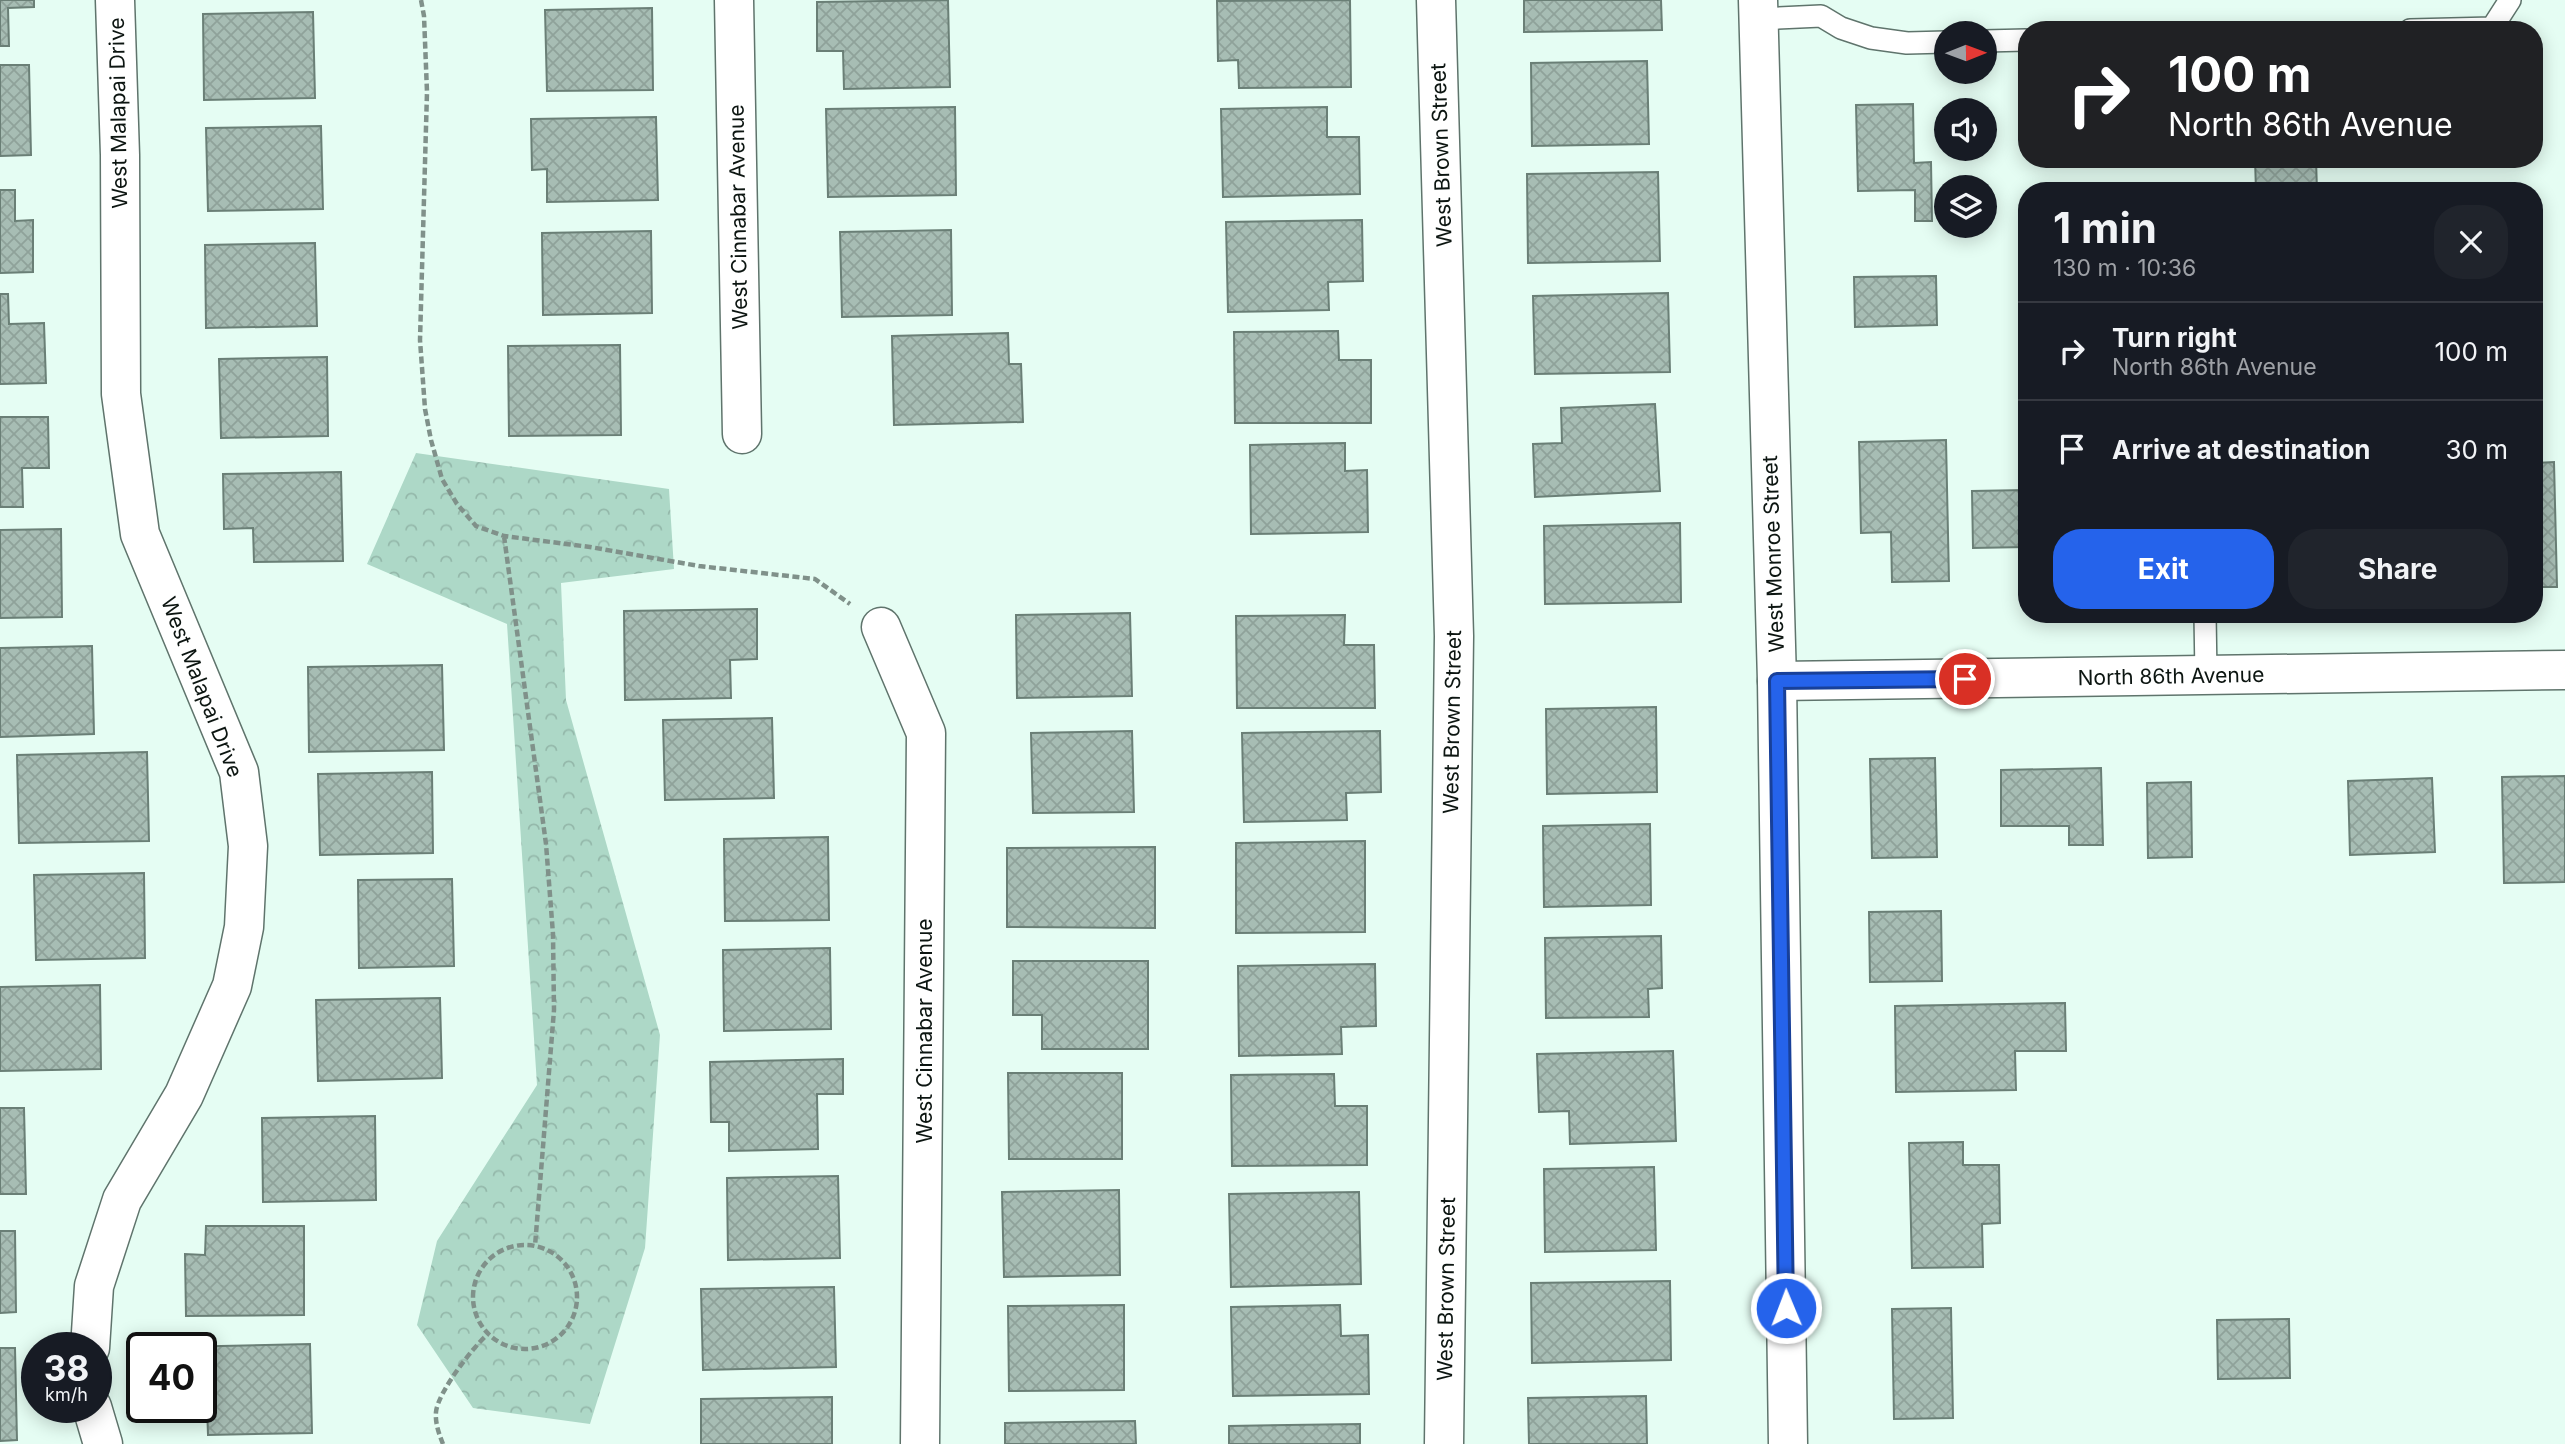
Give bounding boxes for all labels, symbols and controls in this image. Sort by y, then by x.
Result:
street label: West Malapai Drive [104,17,132,209]
north arrow [1934,21,1997,84]
map controls [1934,21,1997,238]
text: 100 m [2168,45,2312,104]
icon: right [2053,49,2144,140]
street label: West Brown Street [1425,62,1457,247]
button: sound [1934,98,1997,161]
street label: West Cinnabar Avenue [724,104,752,330]
text: North 86th Avenue [2168,105,2453,144]
button: layers [1934,175,1997,238]
text: 1 min [2053,202,2157,253]
button: close [2434,205,2508,279]
text: 130 m · 10:36 [2053,254,2196,282]
text: Turn right [2112,322,2237,353]
icon: right [2053,332,2091,370]
text: 100 m [2435,336,2508,367]
text: North 86th Avenue [2112,353,2317,381]
icon: arrive [2053,430,2091,468]
text: Arrive at destination [2112,434,2371,465]
text: 30 m [2445,434,2508,465]
street label: West Monroe Street [1757,455,1789,653]
button: Exit [2053,529,2274,609]
button: Share [2288,529,2508,609]
street label: West Malapai Drive [156,593,248,781]
street label: West Brown Street [1438,630,1466,814]
pin [1935,649,1995,709]
icon: arrive [1946,660,1984,698]
street label: North 86th Avenue [2077,662,2265,690]
street label: West Cinnabar Avenue [912,918,937,1144]
street label: West Brown Street [1432,1197,1460,1381]
position arrow [1749,1271,1823,1345]
speed limit sign: 40 [126,1332,217,1423]
text: 38 [44,1347,89,1389]
text: km/h [45,1384,88,1405]

